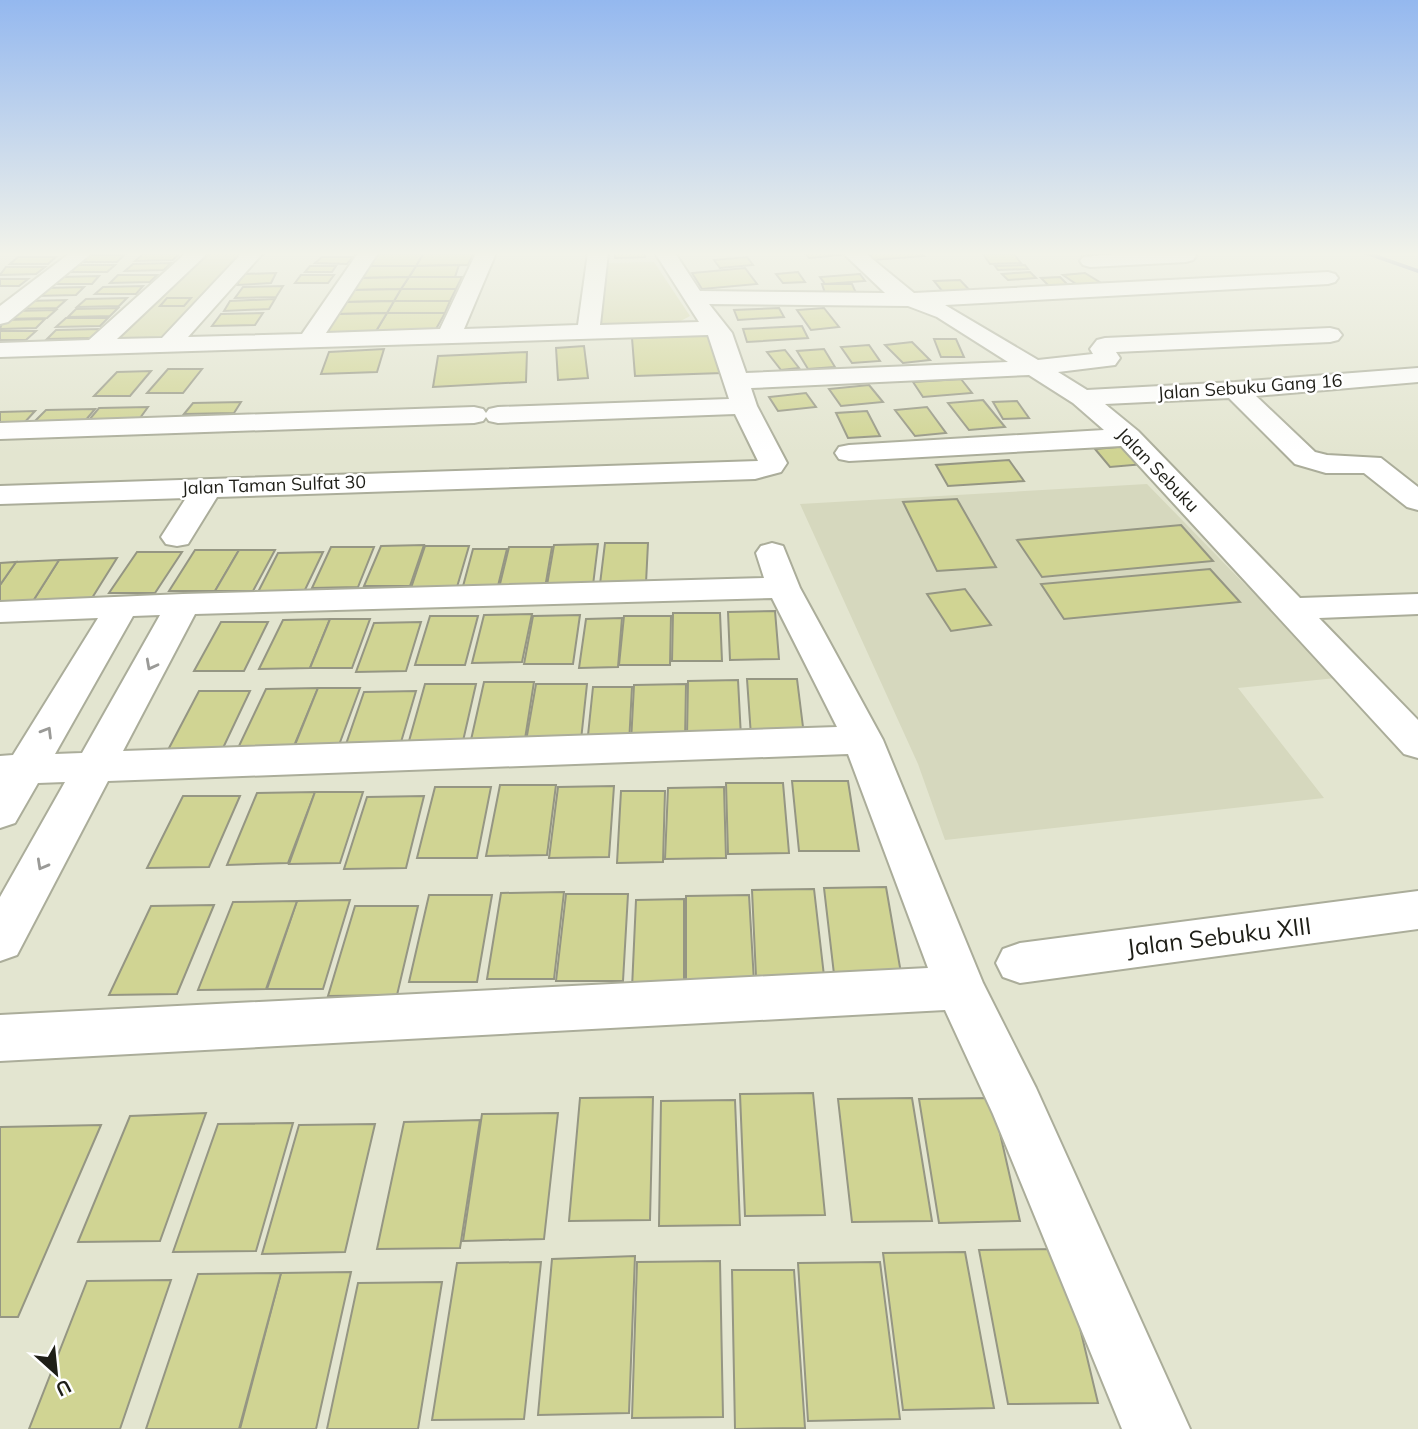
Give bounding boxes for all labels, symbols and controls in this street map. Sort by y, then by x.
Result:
street label: Jalan Sebuku Gang 16 [1157,369,1343,404]
street label: Jalan Sebuku [1112,422,1204,517]
street label: Jalan Taman Sulfat 30 [181,470,367,499]
one-way arrow [146,657,159,670]
one-way arrow [39,726,52,739]
one-way arrow [37,857,50,870]
street label: Jalan Sebuku XIII [1125,910,1313,962]
north arrow [21,1338,91,1408]
text: U [52,1374,75,1402]

